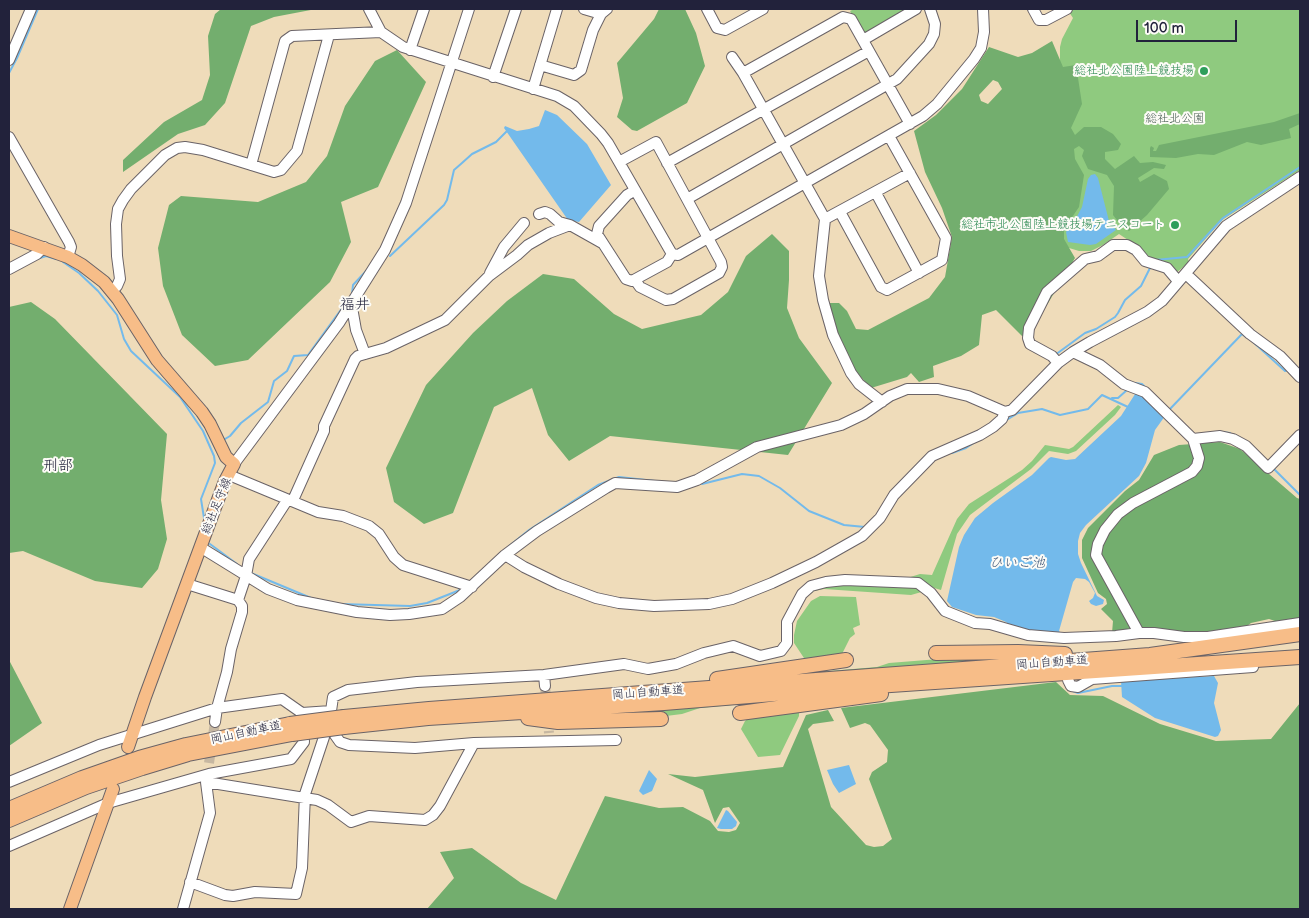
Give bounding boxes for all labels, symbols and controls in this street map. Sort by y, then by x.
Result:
scale bar [1139,10,1240,42]
text: 100 m [1144,19,1184,38]
place label: 総社北公園陸上競技場 [1074,64,1194,78]
marker: 総社北公園陸上競技場 [1198,65,1210,77]
park label: 総社北公園 [1145,112,1205,126]
place label: 総社市北公園陸上競技場テニスコート [961,218,1165,232]
marker: 総社市北公園陸上競技場テニスコート [1169,219,1181,231]
district label: 福井 [340,296,370,314]
district label: 刑部 [43,457,73,475]
street label: 総社足守線 [199,475,235,537]
water label: ひいご池 [989,555,1045,571]
street label: 岡山自動車道 [1016,653,1088,673]
street label: 岡山自動車道 [612,683,684,703]
street label: 岡山自動車道 [209,718,283,748]

